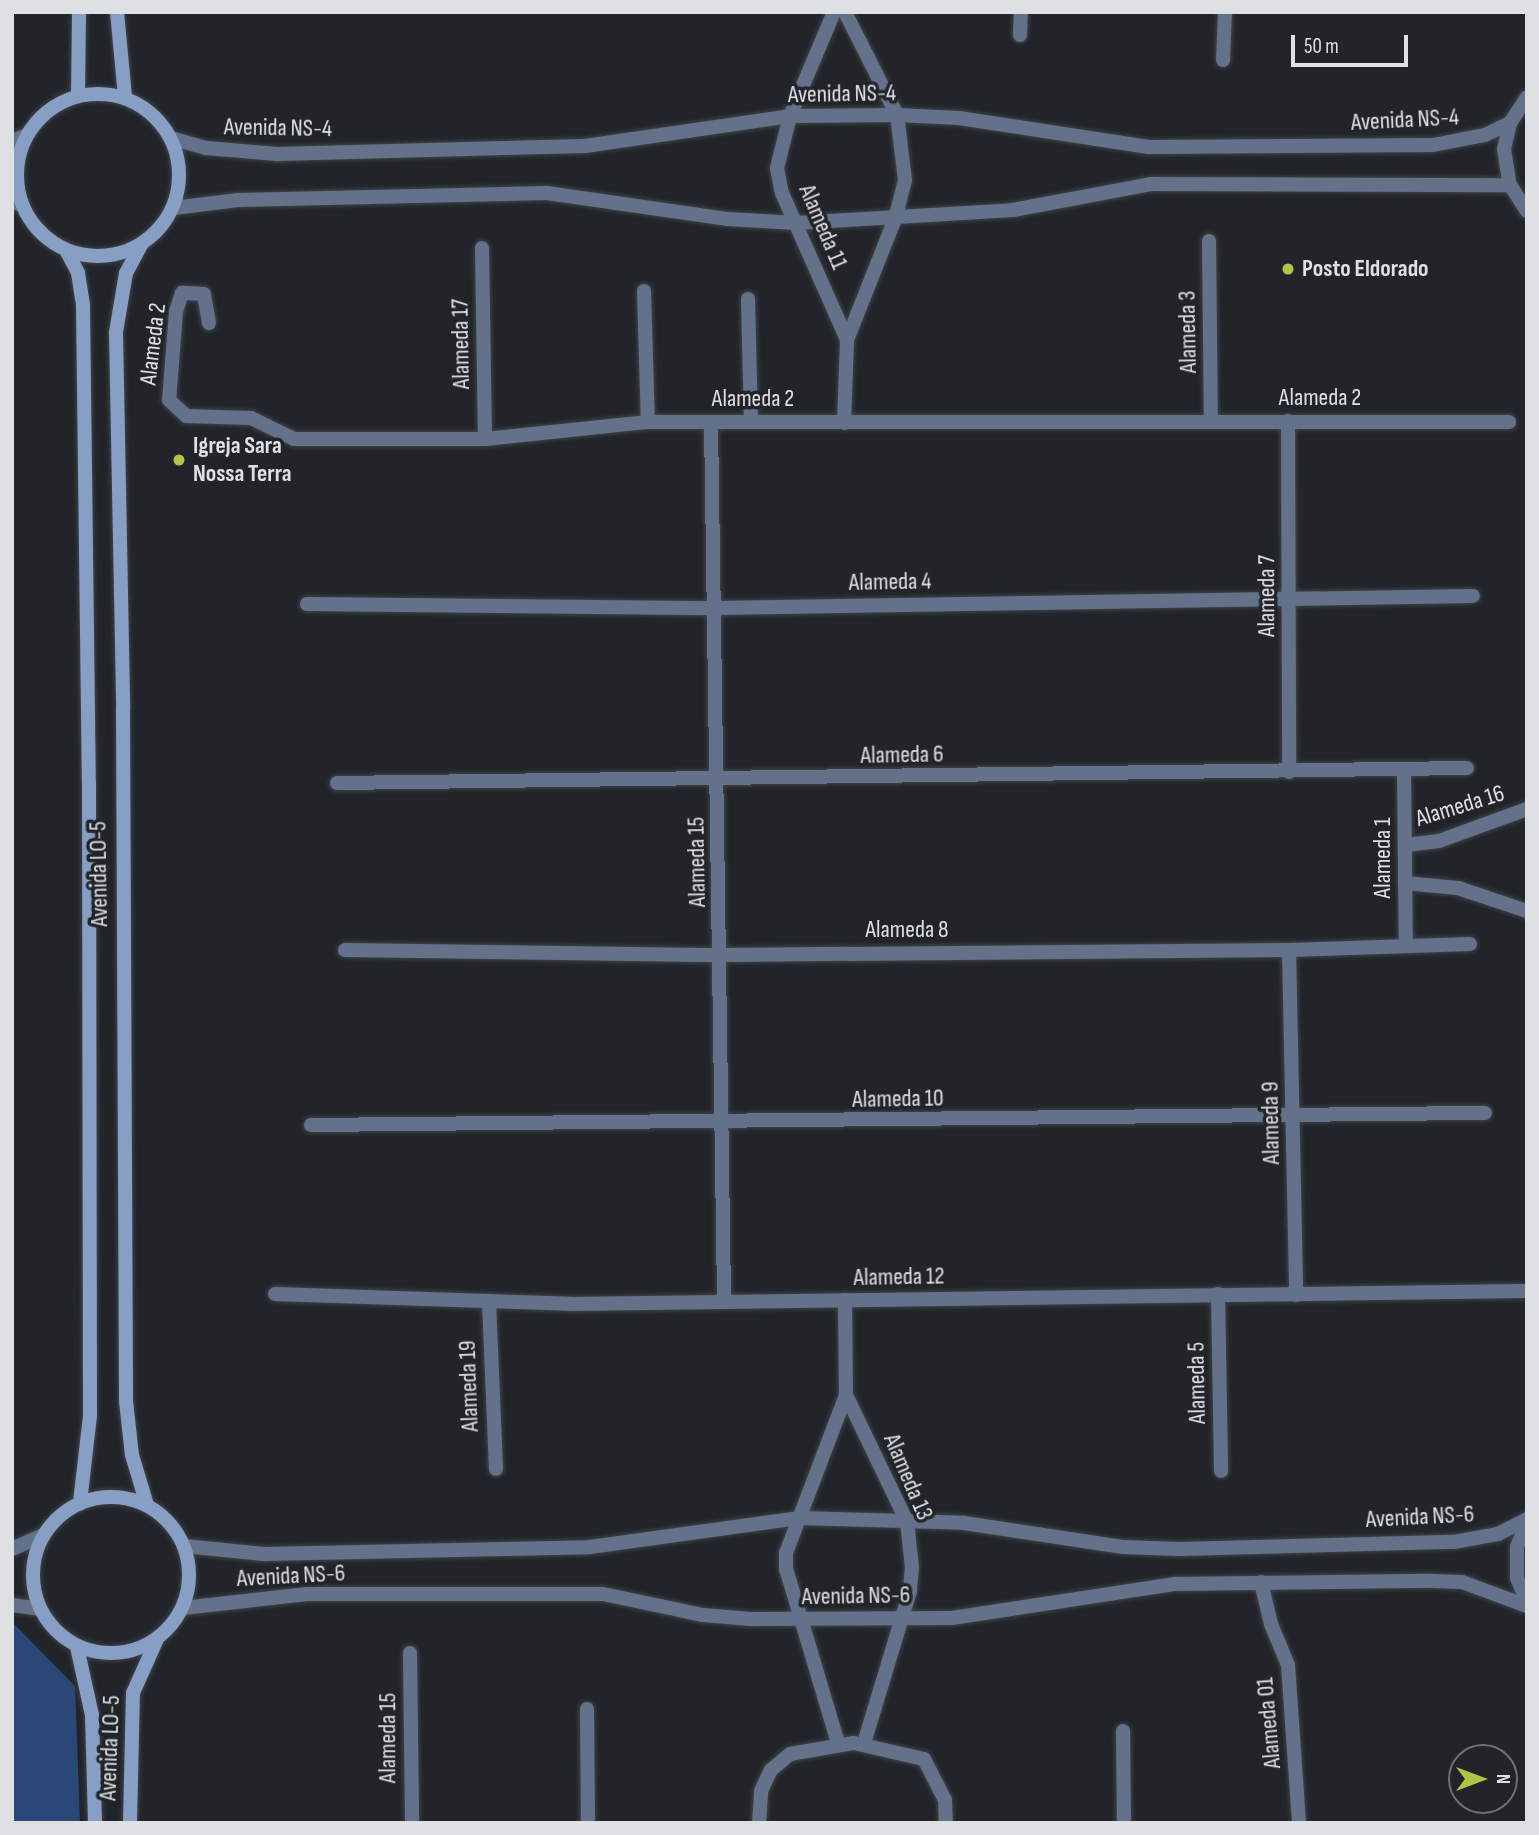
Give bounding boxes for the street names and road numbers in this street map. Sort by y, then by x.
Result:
street label: Avenida NS-4 [788,79,896,109]
street label: Avenida NS-4 [1350,103,1460,137]
street label: Avenida NS-4 [224,113,332,143]
street label: Alameda 11 [792,180,854,274]
street label: Alameda 3 [1173,291,1203,373]
street label: Alameda 17 [446,299,476,389]
street label: Alameda 2 [134,301,172,387]
street label: Alameda 2 [1279,384,1361,412]
street label: Alameda 2 [712,385,794,413]
street label: Alameda 7 [1253,555,1281,637]
street label: Alameda 4 [849,567,931,597]
street label: Alameda 6 [860,740,944,770]
street label: Alameda 16 [1412,779,1508,833]
street label: Alameda 15 [682,817,712,907]
street label: Alameda 1 [1369,818,1397,898]
street label: Avenida LO-5 [84,821,114,927]
street label: Alameda 8 [866,916,948,944]
street label: Alameda 9 [1256,1081,1286,1165]
street label: Alameda 10 [852,1084,944,1114]
street label: Alameda 12 [853,1262,945,1292]
street label: Alameda 19 [453,1340,485,1432]
street label: Alameda 5 [1182,1342,1212,1424]
street label: Alameda 13 [877,1430,939,1524]
street label: Avenida NS-6 [1365,1500,1475,1534]
street label: Avenida NS-6 [236,1559,346,1593]
street label: Avenida NS-6 [801,1581,911,1611]
street label: Alameda 01 [1251,1676,1287,1770]
street label: Alameda 15 [374,1693,402,1783]
street label: Avenida LO-5 [94,1695,126,1801]

